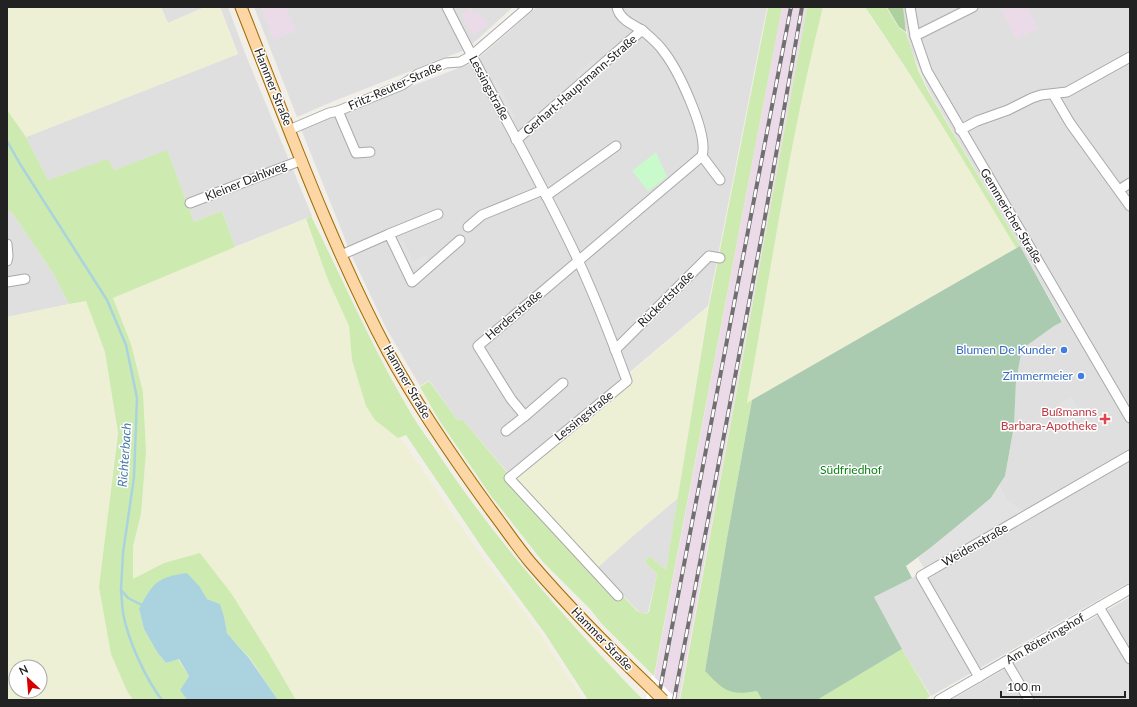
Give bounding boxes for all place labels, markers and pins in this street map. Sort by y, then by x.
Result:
place label: Blumen De Kunder [956,342,1057,357]
marker: Blumen De Kunder [1059,345,1069,355]
place label: Zimmermeier [1003,368,1074,383]
marker: Zimmermeier [1076,371,1086,381]
place label: Bußmanns Barbara-Apotheke [1001,404,1097,433]
marker: Bußmanns Barbara-Apotheke [1100,414,1110,424]

